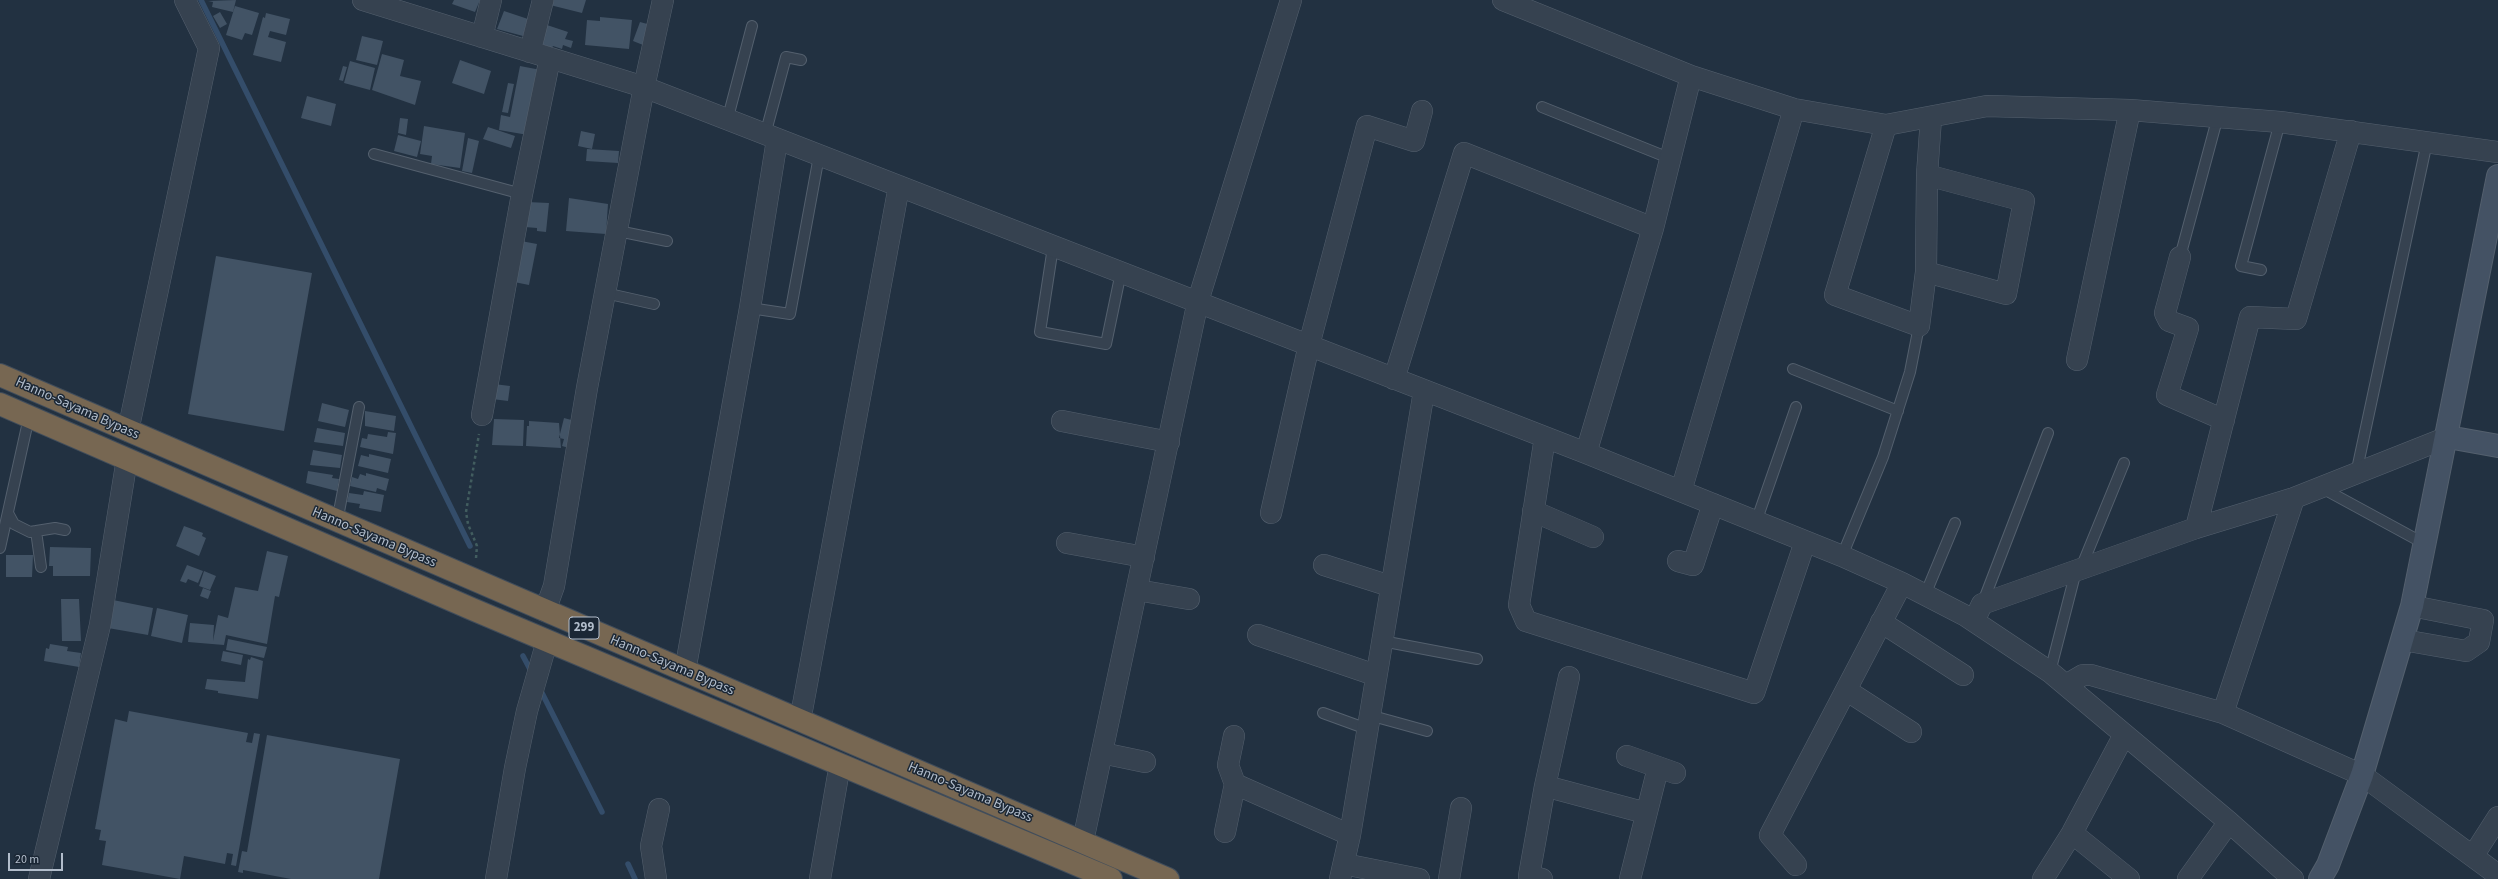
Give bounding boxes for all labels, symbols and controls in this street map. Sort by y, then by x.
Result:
street label: Hanno-Sayama Bypass [13,374,141,444]
street label: Hanno-Sayama Bypass [309,504,439,572]
road number: 299 [569,617,599,639]
street label: Hanno-Sayama Bypass [607,632,737,700]
street label: Hanno-Sayama Bypass [905,759,1035,827]
scale bar [10,845,65,871]
text: 20 m [15,851,39,868]

